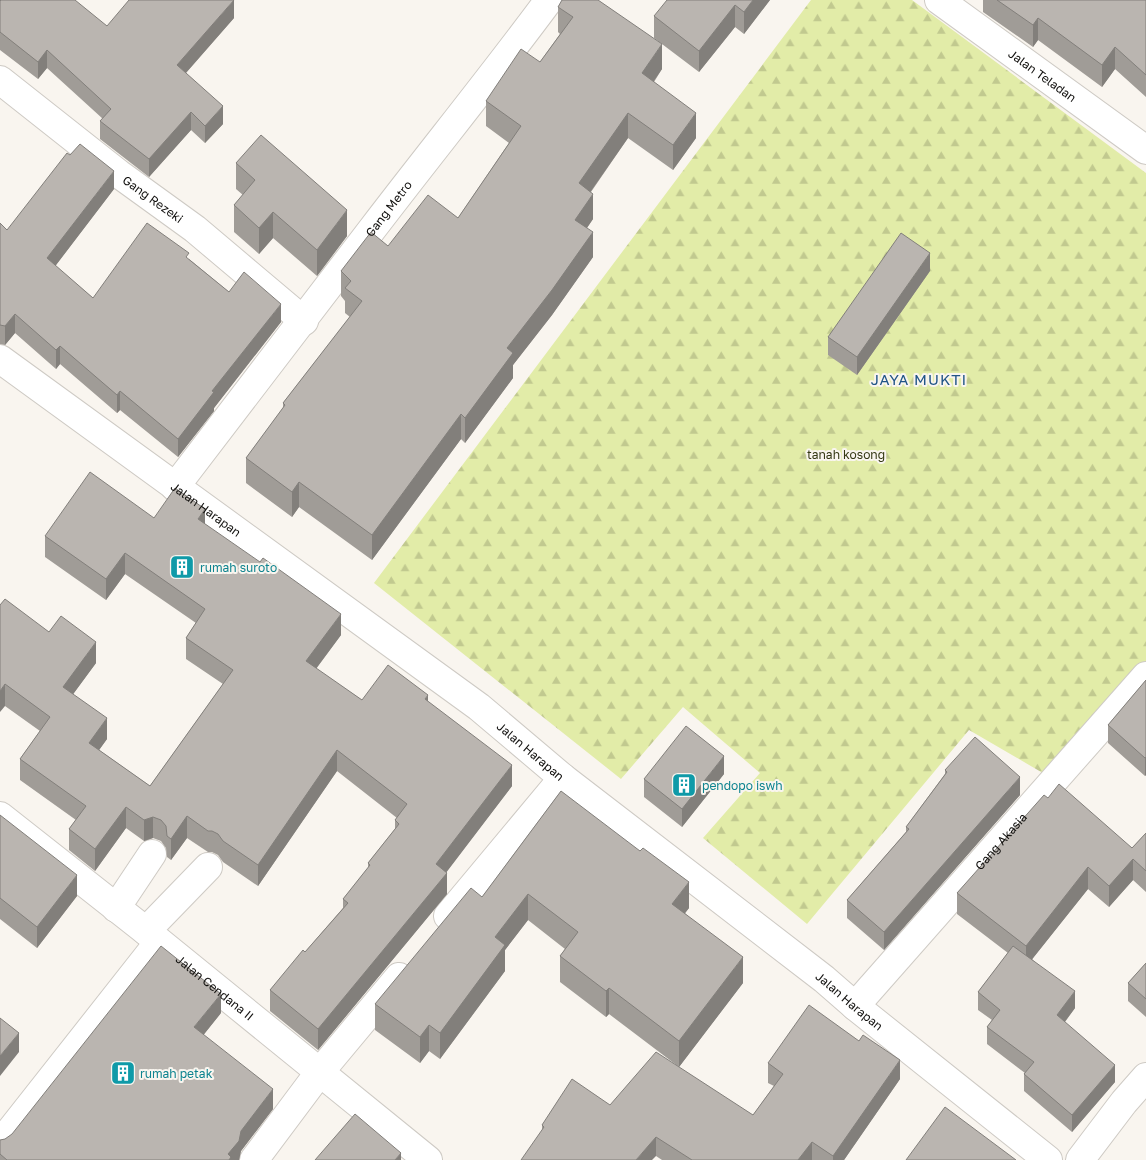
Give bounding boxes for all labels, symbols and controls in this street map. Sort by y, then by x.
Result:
street label: Jalan Teladan [1006,46,1079,105]
street label: Gang Rezeki [120,172,187,226]
street label: Gang Metro [362,177,415,239]
district label: JAYA MUKTI [871,370,967,388]
park label: tanah kosong [807,447,885,462]
street label: Jalan Harapan [168,478,244,539]
building icon: rumah suroto [169,554,195,580]
place label: rumah suroto [200,560,277,575]
street label: Jalan Harapan [494,718,568,783]
building icon: pendopo iswh [671,772,697,798]
place label: pendopo iswh [702,778,783,793]
street label: Gang Akasia [971,809,1030,873]
street label: Jalan Cendana II [173,951,257,1023]
street label: Jalan Harapan [813,968,886,1033]
building icon: rumah petak [110,1060,136,1086]
place label: rumah petak [140,1066,213,1081]

